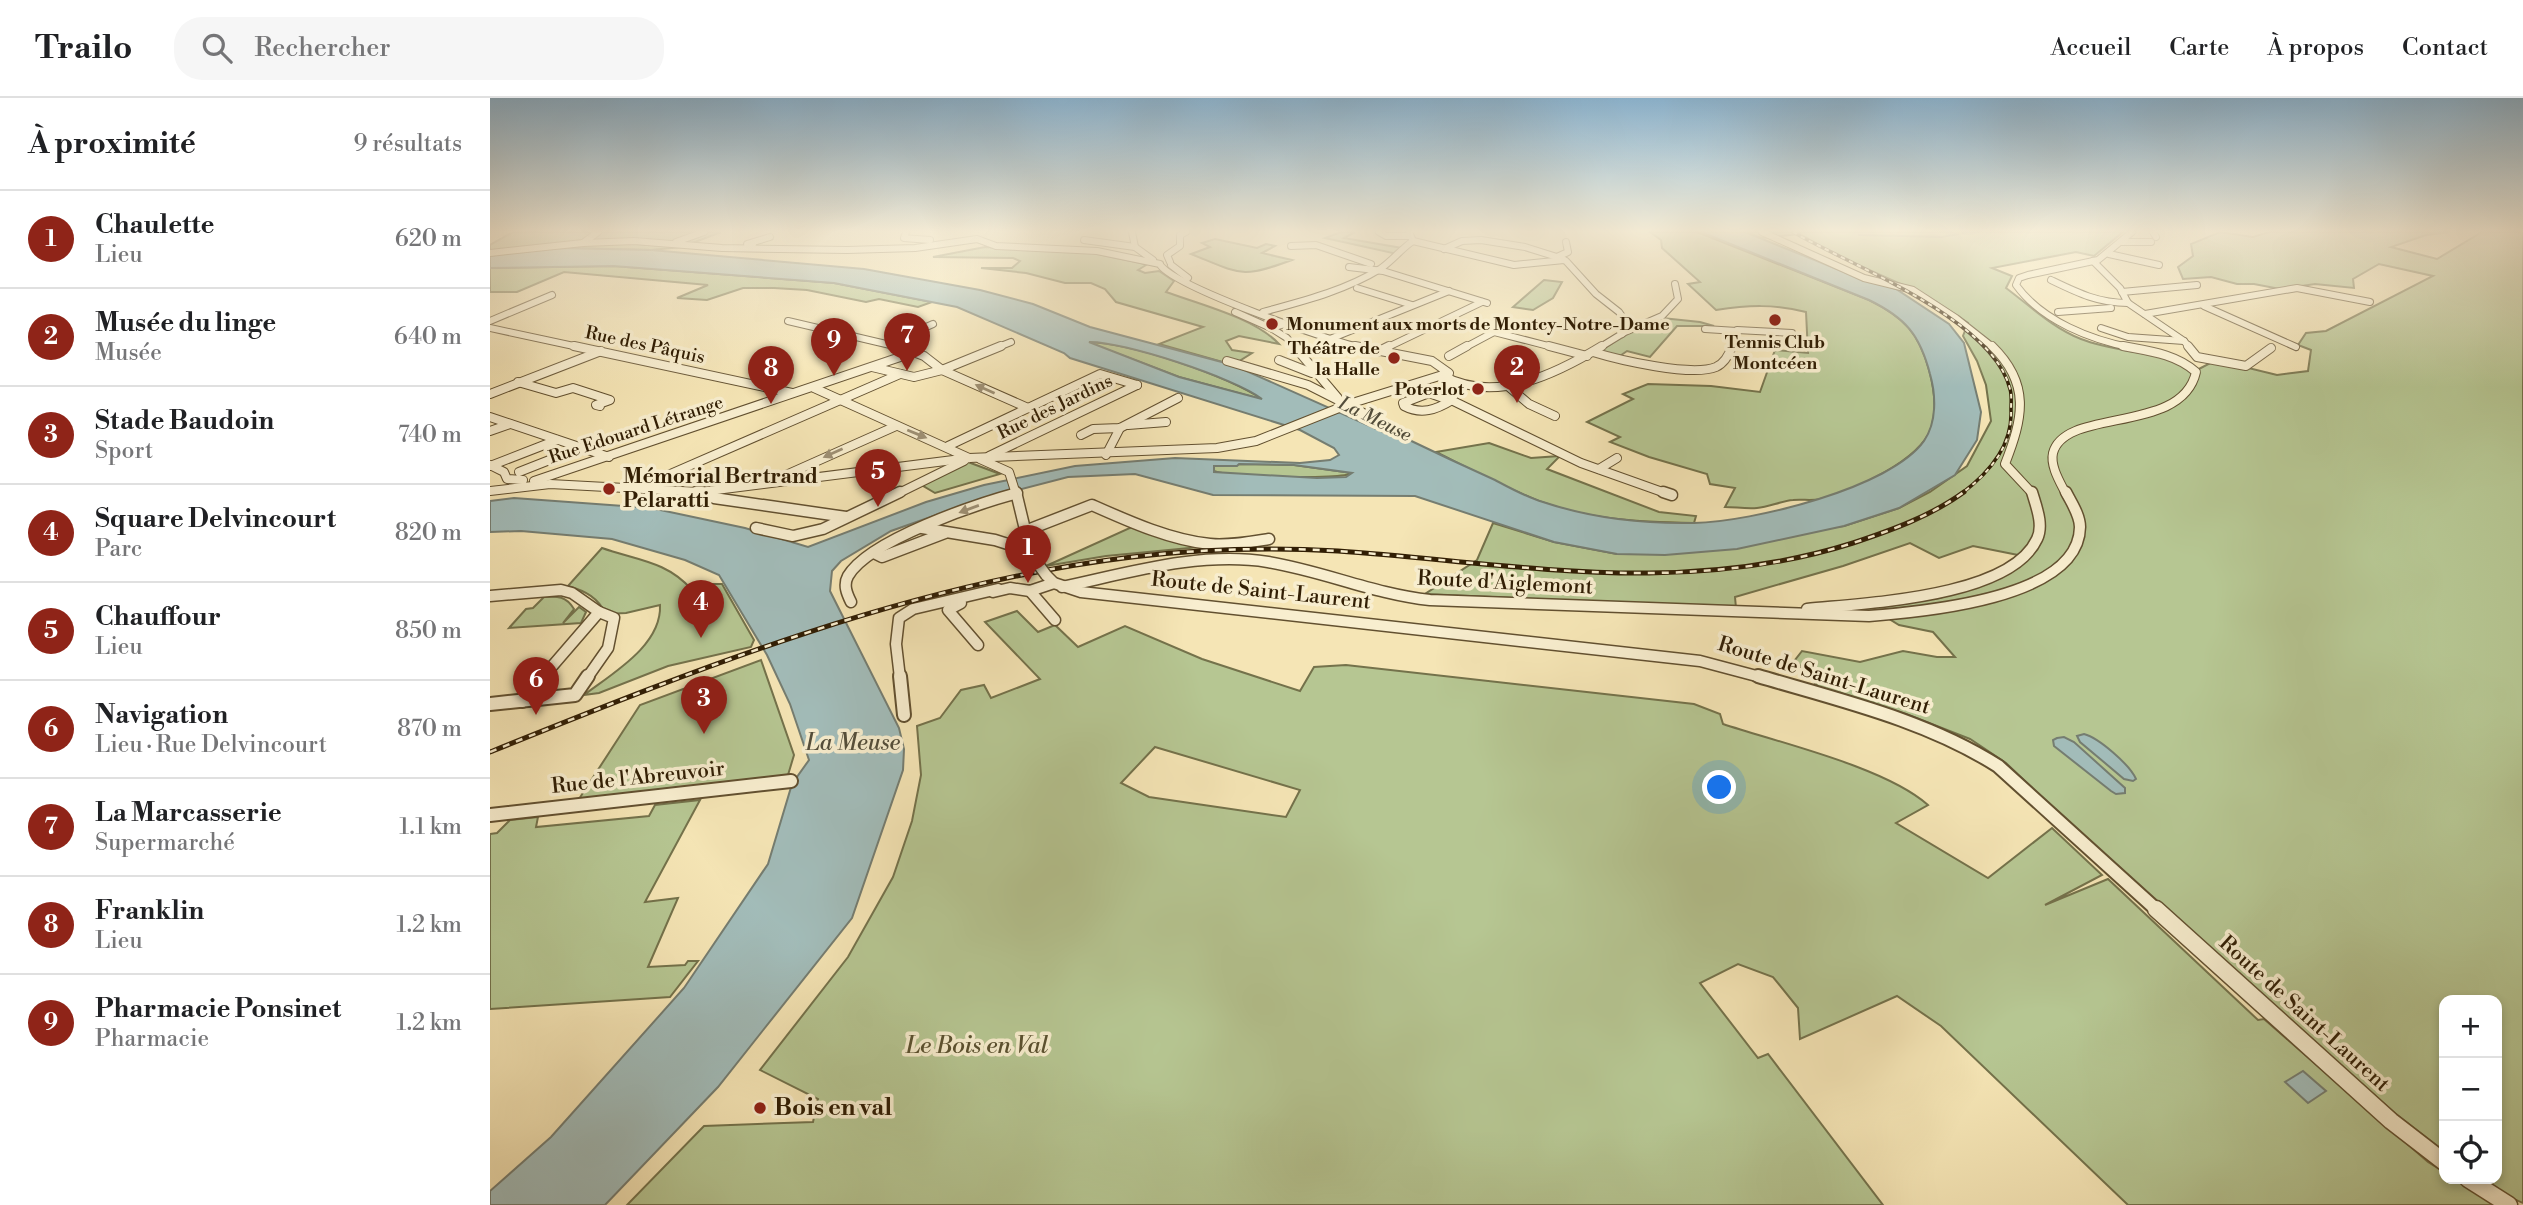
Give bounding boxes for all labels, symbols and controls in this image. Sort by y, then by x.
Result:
search box [174,17,664,80]
text: Trailo [35,28,132,69]
icon: search [198,29,236,67]
text: Rechercher [254,32,391,64]
text: Accueil [2050,33,2131,63]
text: Carte [2169,33,2229,63]
text: À propos [2267,33,2364,63]
text: Contact [2402,33,2488,63]
text: À proximité [28,125,196,163]
text: 9 résultats [354,130,462,158]
text: Chaulette [95,209,214,241]
text: 1 [45,225,57,253]
text: 620 m [395,225,462,253]
text: Lieu [95,241,143,269]
text: Musée du linge [95,307,276,339]
marker: Tennis Club Montcéen [1767,312,1783,328]
pin: 7 [884,313,930,371]
place label: Monument aux morts de Montcy-Notre-Dame [1286,313,1670,336]
marker: Monument aux morts de Montcy-Notre-Dame [1264,316,1280,332]
pin: 9 [811,318,857,376]
street label: Rue des Pâquis [583,321,707,369]
text: 2 [44,323,58,351]
text: 640 m [394,323,462,351]
place label: Tennis Club Montcéen [1725,331,1825,375]
place label: Théâtre de la Halle [1288,337,1380,381]
text: Musée [95,339,162,367]
pin: 2 [1494,345,1540,403]
pin: 8 [748,346,794,404]
marker: Théâtre de la Halle [1386,350,1402,366]
street label: Rue des Jardins [994,369,1117,445]
place label: Poterlot [1394,378,1465,401]
marker: Poterlot [1470,381,1486,397]
one-way arrow [975,383,995,395]
street label: Rue Edouard Létrange [546,391,726,469]
water label: La Meuse [1334,391,1416,447]
text: Stade Baudoin [95,405,274,437]
text: 3 [44,421,58,449]
text: 740 m [398,421,462,449]
one-way arrow [906,429,927,440]
text: Sport [95,437,153,465]
one-way arrow [823,448,844,459]
pin: 5 [855,449,901,507]
place label: Mémorial Bertrand Pelaratti [623,464,818,514]
marker: Mémorial Bertrand Pelaratti [601,481,617,497]
text: Square Delvincourt [95,503,336,535]
one-way arrow [959,504,980,515]
text: 4 [43,519,59,547]
text: 820 m [395,519,462,547]
pin: 1 [1005,525,1051,583]
text: Parc [95,535,142,563]
street label: Route d'Aiglemont [1416,565,1594,601]
street label: Route de Saint-Laurent [1150,567,1373,616]
pin: 4 [678,580,724,638]
text: Chauffour [95,601,221,633]
text: 5 [44,617,58,645]
text: 850 m [395,617,462,645]
street label: Route de Saint-Laurent [1715,631,1934,721]
text: Lieu [95,633,143,661]
pin: 6 [513,657,559,715]
pin: 3 [681,676,727,734]
text: Navigation [95,699,228,731]
text: 6 [44,715,58,743]
text: 870 m [397,715,462,743]
water label: La Meuse [805,729,901,757]
text: Lieu · Rue Delvincourt [95,731,327,759]
street label: Rue de l'Abreuvoir [550,756,726,800]
your location [1702,770,1736,804]
text: La Marcasserie [95,797,282,829]
text: 7 [44,813,58,841]
text: 1.1 km [399,813,462,841]
text: Supermarché [95,829,235,857]
text: Franklin [95,895,204,927]
text: 8 [44,911,58,939]
text: 1.2 km [397,911,462,939]
text: Lieu [95,927,143,955]
street label: Route de Saint-Laurent [2213,930,2395,1098]
text: Pharmacie Ponsinet [95,993,341,1025]
map controls [2439,995,2502,1184]
button: + [2439,995,2502,1058]
text: 9 [44,1009,58,1037]
text: 1.2 km [397,1009,462,1037]
text: Pharmacie [95,1025,209,1053]
park label: Le Bois en Val [905,1031,1049,1061]
button: − [2439,1058,2502,1121]
place label: Bois en val [774,1093,892,1123]
marker: Bois en val [752,1100,768,1116]
button: locate [2439,1121,2502,1184]

